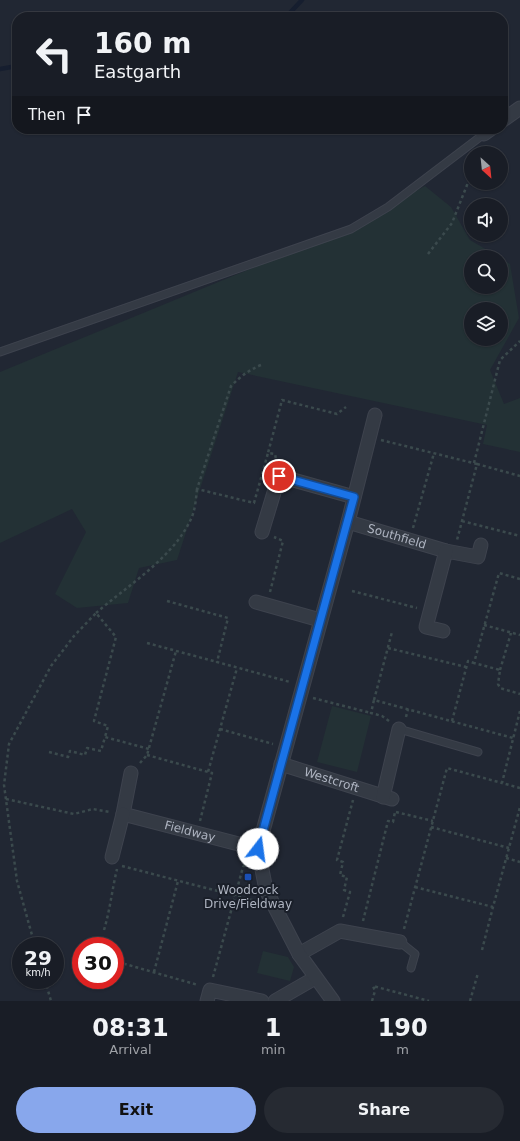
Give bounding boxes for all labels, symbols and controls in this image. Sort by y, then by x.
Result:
text: 160 m [94,27,191,60]
icon: left [28,28,80,80]
text: Eastgarth [94,61,181,82]
icon: arrive [73,104,95,126]
text: Then [28,106,65,124]
north arrow [464,146,508,190]
map controls [464,146,508,346]
button: sound [464,198,508,242]
button: search [464,250,508,294]
button: layers [464,302,508,346]
pin [262,459,296,493]
icon: arrive [268,465,290,487]
street label: Southfield [366,521,428,552]
street label: Westcroft [302,765,361,795]
street label: Fieldway [163,818,217,845]
position arrow [237,828,279,870]
marker: Woodcock Drive/Fieldway [243,872,253,882]
place label: Woodcock Drive/Fieldway [204,883,292,911]
speed limit sign: 30 [72,937,124,989]
text: 29 [24,946,52,970]
text: km/h [25,967,51,978]
text: 08:31 [92,1014,169,1042]
text: 1 [265,1014,281,1042]
text: 190 [378,1014,428,1042]
text: Arrival [109,1042,152,1057]
text: min [261,1042,285,1057]
text: m [396,1042,409,1057]
button: Exit [16,1087,256,1133]
button: Share [264,1087,504,1133]

